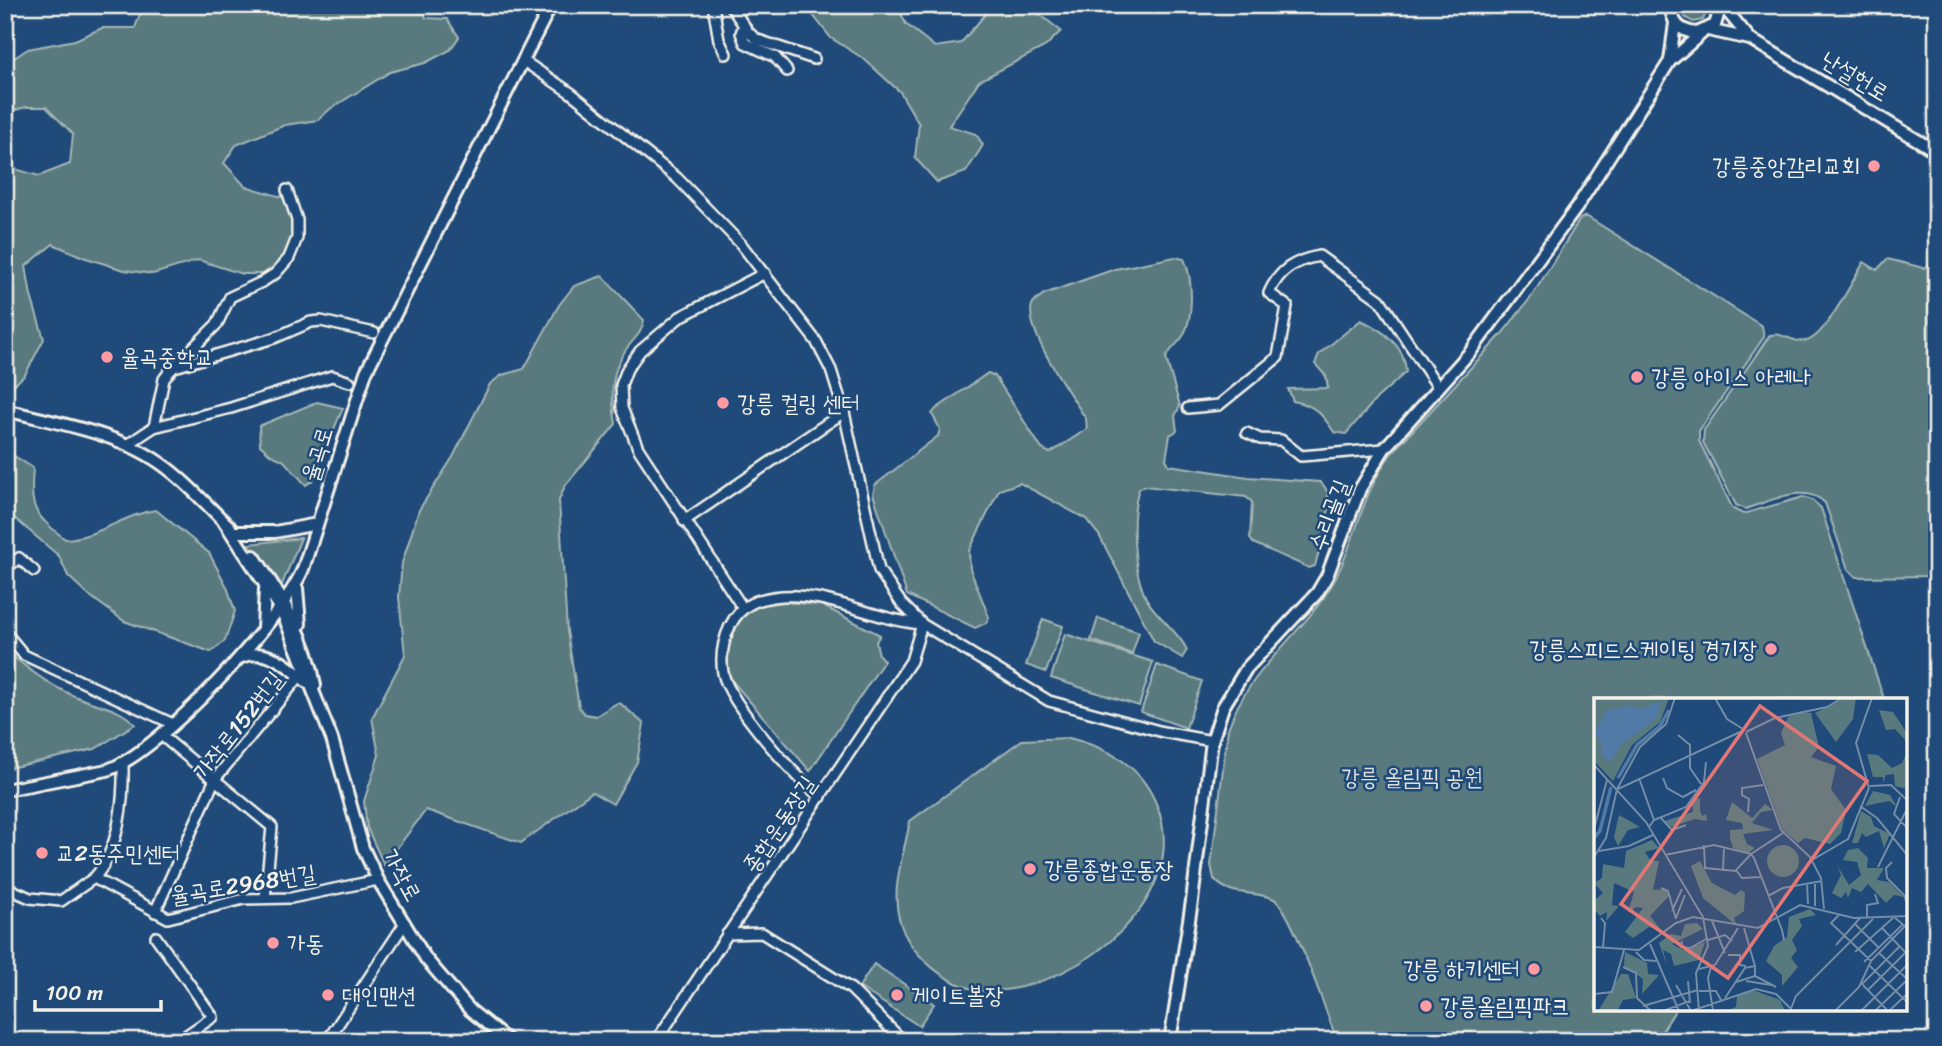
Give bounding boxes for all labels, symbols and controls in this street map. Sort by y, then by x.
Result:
street label: 난설헌로 [1812,40,1897,113]
place label: 강릉중앙감리교회 [1712,146,1860,187]
marker: 강릉중앙감리교회 [1866,158,1882,174]
place label: 율곡중학교 [121,337,214,378]
marker: 율곡중학교 [99,349,115,365]
place label: 강릉 아이스 아레나 [1651,357,1811,398]
marker: 강릉 아이스 아레나 [1629,369,1645,385]
place label: 강릉 컬링 센터 [737,383,860,424]
marker: 강릉 컬링 센터 [715,395,731,411]
street label: 율곡로 [290,422,345,487]
street label: 수리골길 [1297,473,1362,557]
place label: 강릉스피드스케이팅 경기장 [1529,629,1757,670]
marker: 강릉스피드스케이팅 경기장 [1763,641,1779,657]
street label: 가작로152번길 [182,662,294,789]
inset map [1594,698,1907,1011]
park label: 강릉 올림픽 공원 [1341,757,1483,798]
street label: 종합운동장길 [731,767,827,882]
place label: 교2동주민센터 [56,833,180,874]
street label: 가작로 [370,841,433,909]
marker: 교2동주민센터 [34,845,50,861]
place label: 강릉종합운동장 [1044,849,1174,890]
street label: 율곡로2968번길 [167,853,319,916]
marker: 강릉종합운동장 [1022,861,1038,877]
place label: 가동 [287,923,324,964]
marker: 가동 [265,935,281,951]
place label: 강릉 하키센터 [1403,949,1520,990]
marker: 강릉 하키센터 [1526,961,1542,977]
scale bar [35,969,161,1013]
text: 100 m [46,974,103,1012]
place label: 대인맨션 [342,975,416,1016]
place label: 게이트볼장 [911,975,1004,1016]
place label: 강릉올림픽파크 [1440,986,1570,1027]
marker: 대인맨션 [320,987,336,1003]
marker: 게이트볼장 [889,987,905,1003]
marker: 강릉올림픽파크 [1418,998,1434,1014]

